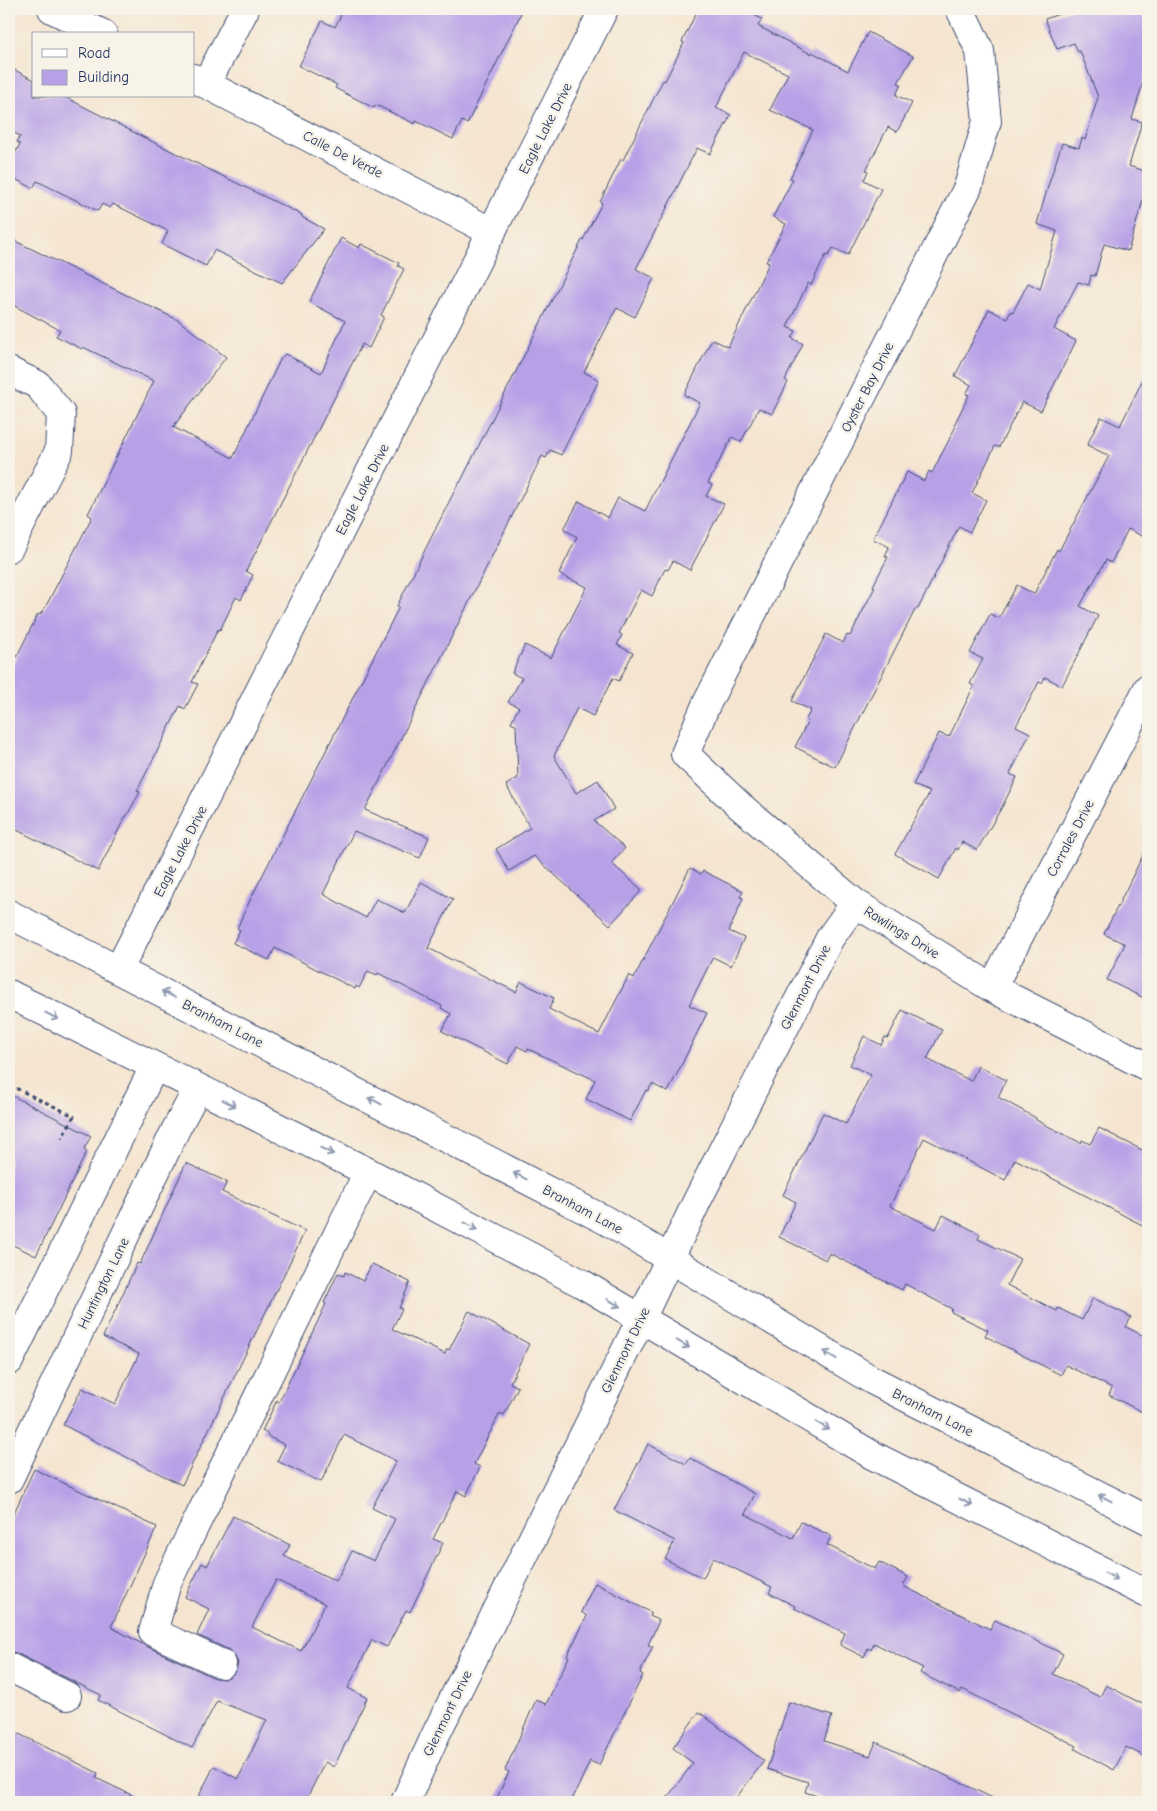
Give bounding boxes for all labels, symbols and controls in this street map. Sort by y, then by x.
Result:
legend [32,32,195,98]
text: Road [78,44,110,62]
text: Building [78,68,129,86]
street label: Eagle Lake Drive [515,80,576,177]
street label: Calle De Verde [300,127,386,182]
street label: Oyster Bay Drive [837,339,897,435]
street label: Eagle Lake Drive [332,441,393,538]
street label: Corrales Drive [1043,797,1098,880]
street label: Eagle Lake Drive [150,803,211,900]
street label: Rawlings Drive [861,902,943,962]
street label: Glenmont Drive [777,942,834,1033]
one-way arrow [161,989,176,999]
street label: Branham Lane [179,996,266,1051]
one-way arrow [45,1011,60,1021]
one-way arrow [368,1096,383,1105]
one-way arrow [221,1099,236,1109]
one-way arrow [319,1146,334,1156]
one-way arrow [513,1170,527,1180]
street label: Branham Lane [540,1181,626,1238]
one-way arrow [463,1222,478,1231]
street label: Huntington Lane [74,1235,133,1332]
one-way arrow [606,1298,620,1308]
street label: Glenmont Drive [597,1305,654,1396]
one-way arrow [675,1339,689,1349]
one-way arrow [824,1350,838,1360]
street label: Branham Lane [889,1385,976,1440]
one-way arrow [815,1421,829,1431]
one-way arrow [1098,1493,1113,1502]
one-way arrow [958,1498,973,1507]
one-way arrow [1103,1572,1118,1581]
street label: Glenmont Drive [419,1668,476,1759]

